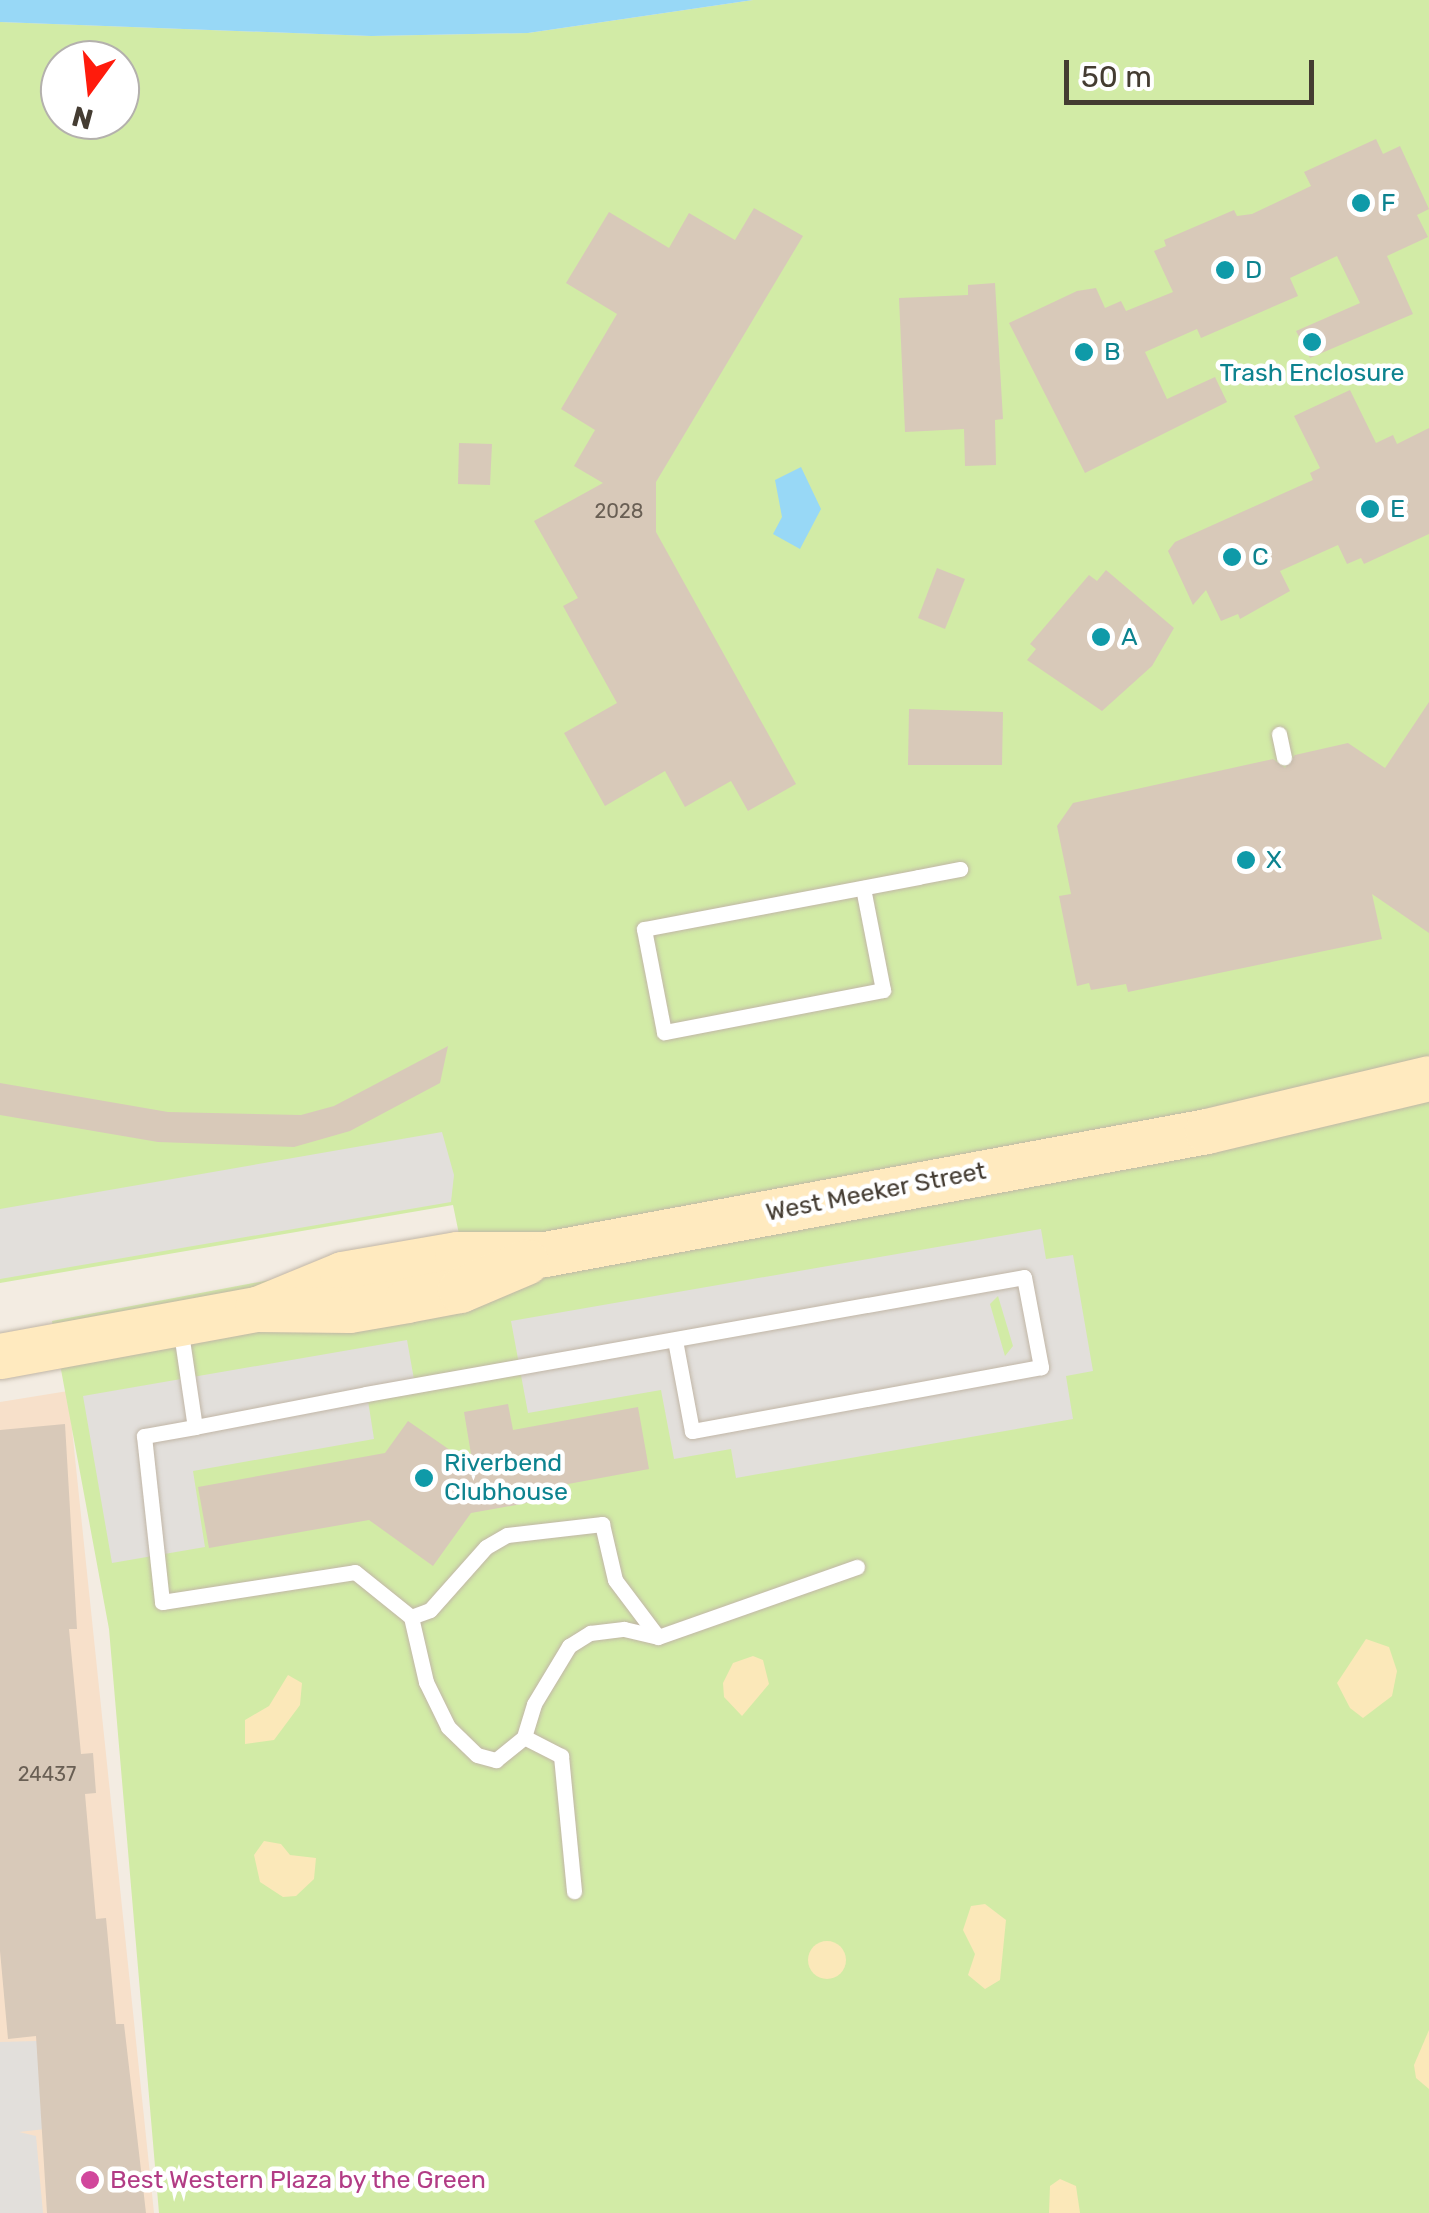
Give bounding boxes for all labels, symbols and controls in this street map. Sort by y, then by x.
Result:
north arrow [40,40,140,140]
scale bar [1069,40,1319,102]
text: 50 m [1081,59,1152,95]
text: N [69,99,97,136]
place label: F [1381,188,1396,218]
marker: F [1350,192,1372,214]
place label: D [1245,255,1262,285]
marker: D [1214,259,1236,281]
marker: Trash Enclosure [1301,331,1323,353]
place label: B [1104,337,1121,367]
marker: B [1073,341,1095,363]
place label: Trash Enclosure [1219,358,1405,388]
place label: E [1390,494,1405,524]
marker: E [1359,498,1381,520]
house number: 2028 [595,499,643,523]
place label: C [1252,542,1269,572]
marker: C [1221,546,1243,568]
place label: A [1121,622,1138,652]
marker: A [1090,626,1112,648]
place label: X [1266,845,1282,875]
marker: X [1235,849,1257,871]
street label: West Meeker Street [763,1156,989,1228]
place label: Riverbend Clubhouse [444,1449,568,1508]
marker: Riverbend Clubhouse [413,1467,435,1489]
house number: 24437 [18,1762,76,1786]
place label: Best Western Plaza by the Green [110,2165,488,2195]
marker: Best Western Plaza by the Green [79,2169,101,2191]

